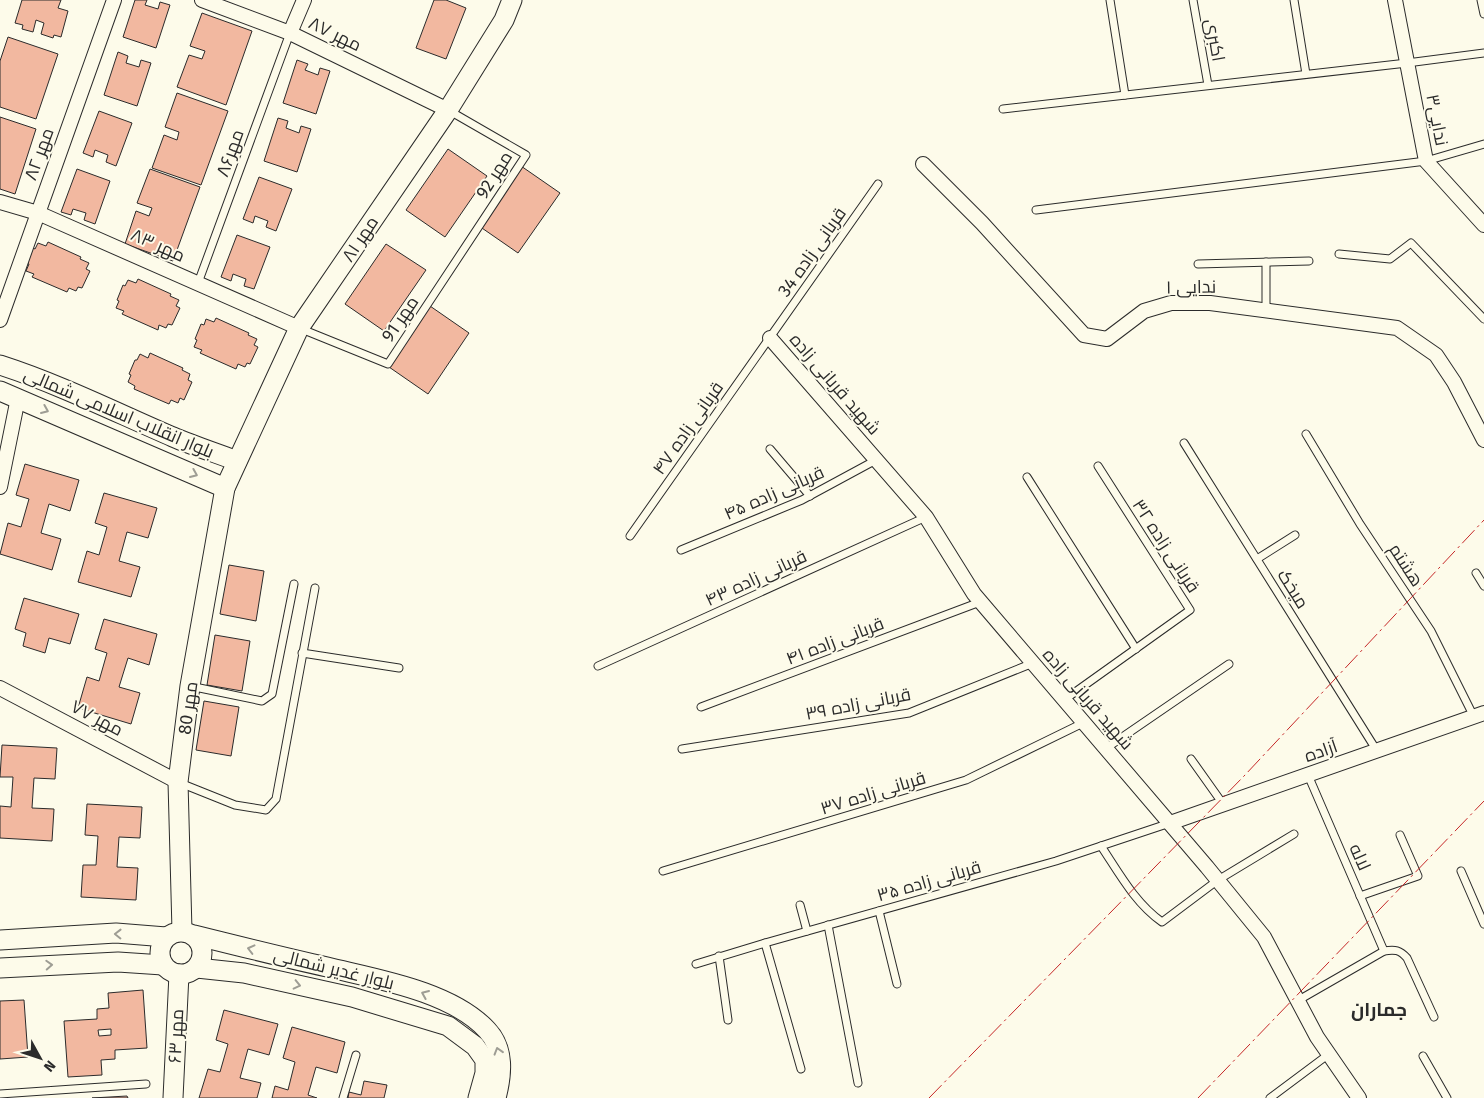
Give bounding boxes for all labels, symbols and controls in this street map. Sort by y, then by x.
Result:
street label: مهر ۸۷ [305,12,365,56]
street label: اکبری [1200,17,1230,63]
street label: ندایی۳ [1421,92,1453,148]
street label: مهر ۸۲ [19,125,59,183]
street label: مهر۸۶ [211,126,249,180]
street label: مهر 92 [471,147,517,203]
street label: قربانی زاده 34 [773,203,851,301]
street label: مهر ۸۱ [337,212,383,266]
street label: مهر ۸۳ [127,223,189,267]
street label: ندایی ۱ [1166,276,1216,298]
street label: مهر 91 [377,292,423,346]
street label: شهید قربانی زاده [785,329,885,439]
street label: بلوار انقلاب اسلامی شمالی [21,363,217,463]
street label: قربانی زاده ۴۷ [648,377,728,479]
one-way arrow [40,403,49,414]
street label: قربانی زاده ۴۵ [721,461,827,525]
one-way arrow [189,468,198,479]
street label: قربانی زاده ۳۲ [1128,495,1204,597]
street label: هشتم [1383,539,1428,591]
street label: قربانی زاده ۴۳ [702,545,810,611]
street label: میخک [1272,565,1314,613]
street label: قربانی زاده ۴۱ [783,612,887,670]
street label: شهید قربانی زاده [1038,644,1138,754]
street label: مهر 80 [173,680,203,736]
street label: قربانی زاده ۳۹ [803,683,913,725]
street label: مهر ۷۷ [67,695,127,741]
street label: آزاده [1302,735,1341,767]
street label: قربانی زاده ۳۷ [818,767,928,819]
street label: لاله [1344,840,1376,874]
street label: قربانی زاده ۳۵ [874,856,984,906]
one-way arrow [113,929,121,939]
street label: بلوار غدیر شمالی [271,943,397,995]
one-way arrow [247,944,256,955]
one-way arrow [45,960,53,971]
one-way arrow [292,979,301,990]
one-way arrow [421,989,430,1000]
district label: جماران [1351,998,1407,1021]
street label: مهر ۶۳ [164,1008,188,1064]
north arrow [15,1033,65,1083]
one-way arrow [494,1048,504,1056]
text: N [40,1057,59,1075]

